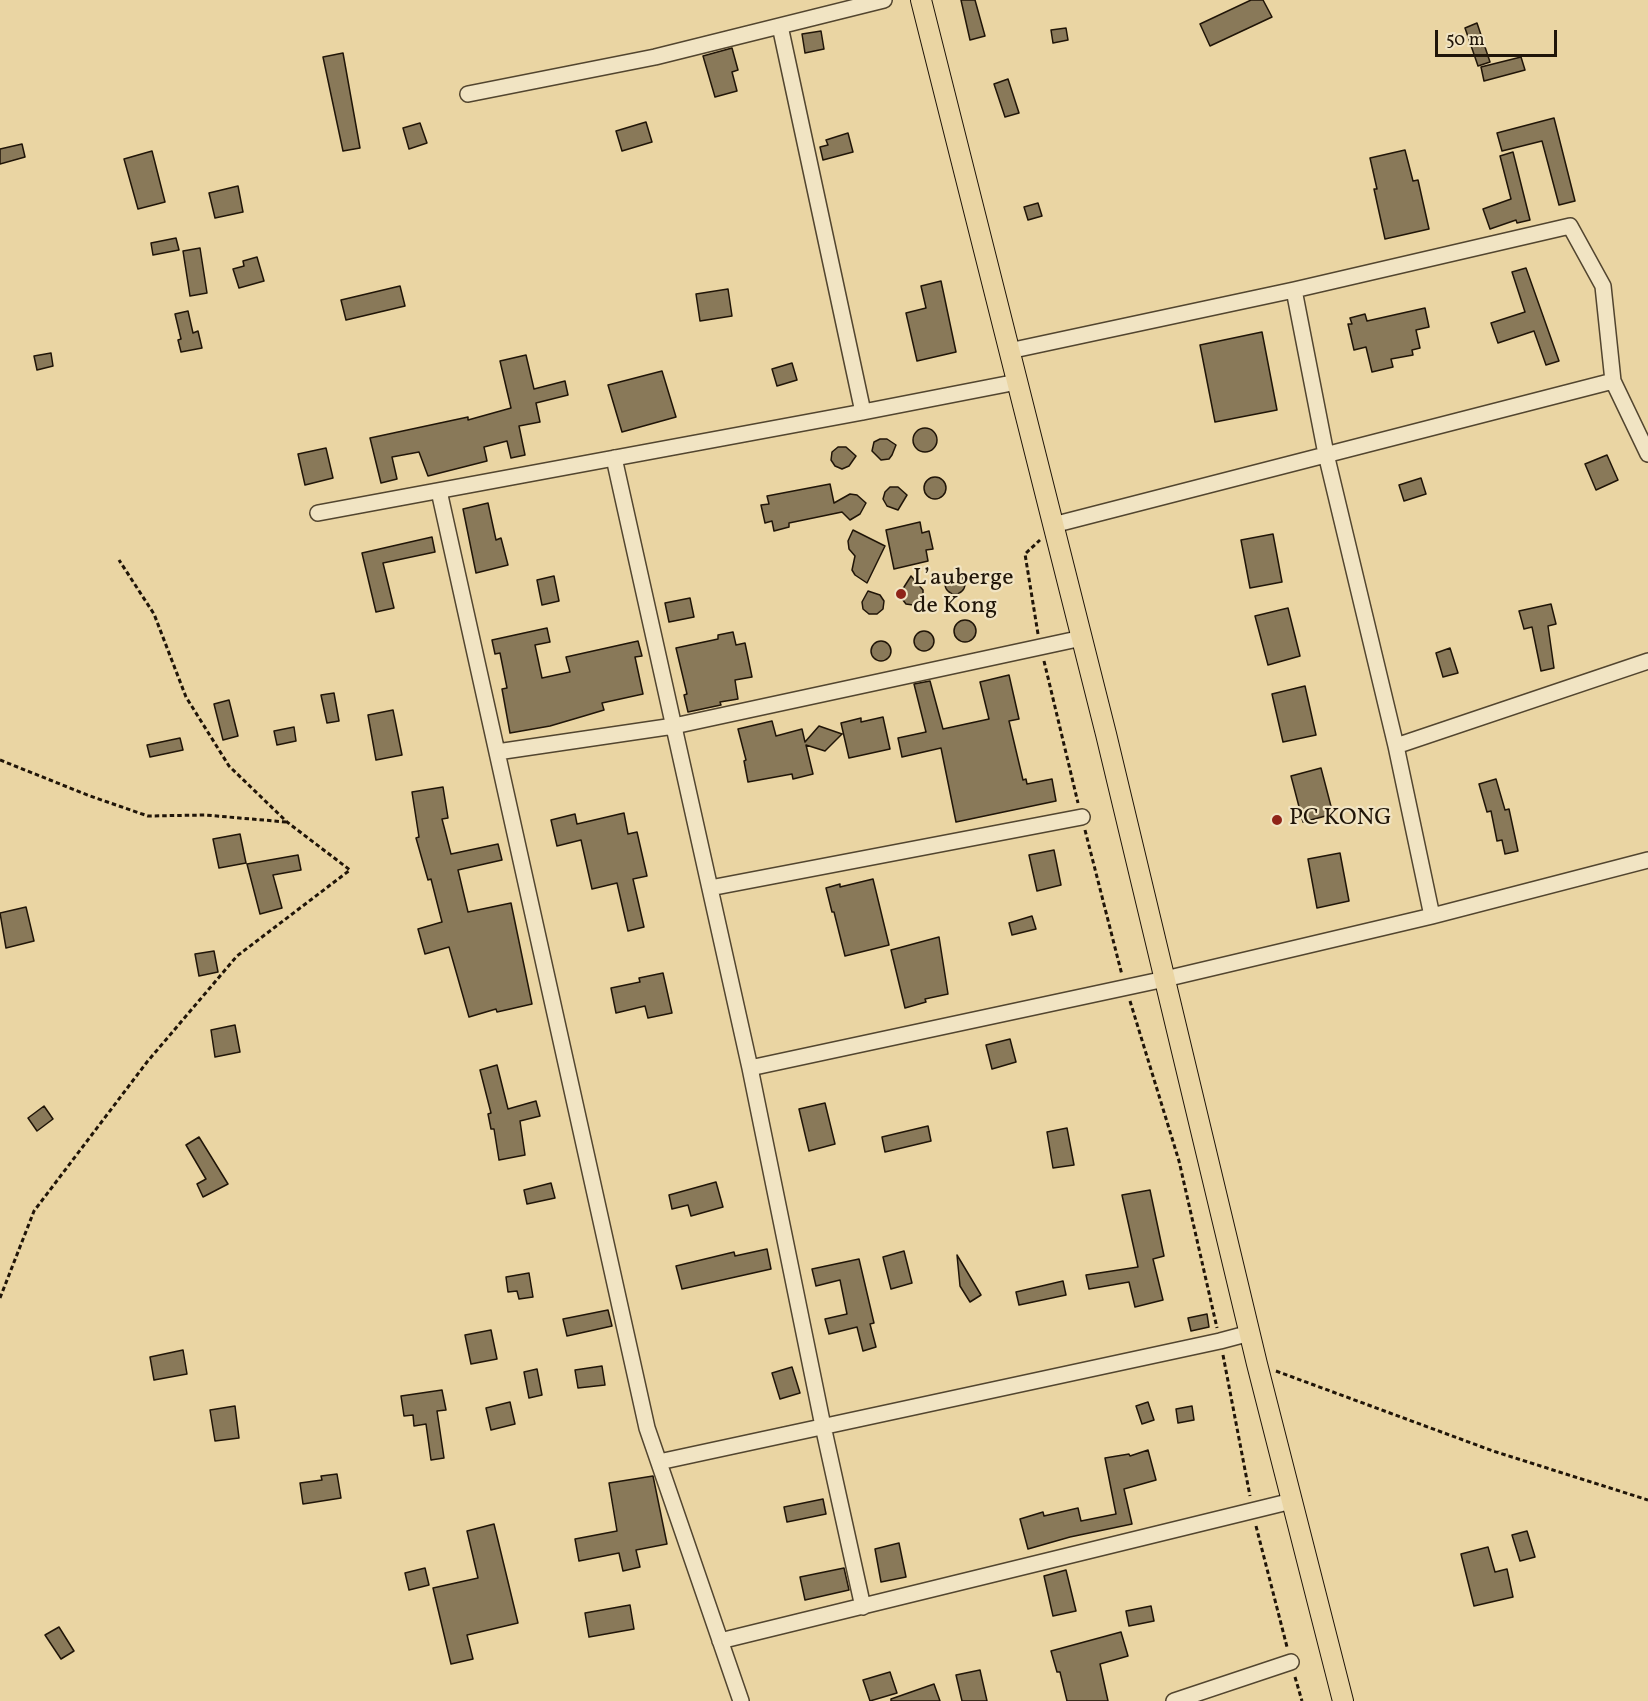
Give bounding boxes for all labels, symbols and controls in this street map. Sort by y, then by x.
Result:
scale bar [1438,18,1560,56]
text: 50 m [1446,28,1485,53]
place label: L’auberge de Kong [913,566,1014,622]
marker: L’auberge de Kong [894,587,908,601]
place label: PC KONG [1289,806,1392,834]
marker: PC KONG [1270,813,1284,827]

